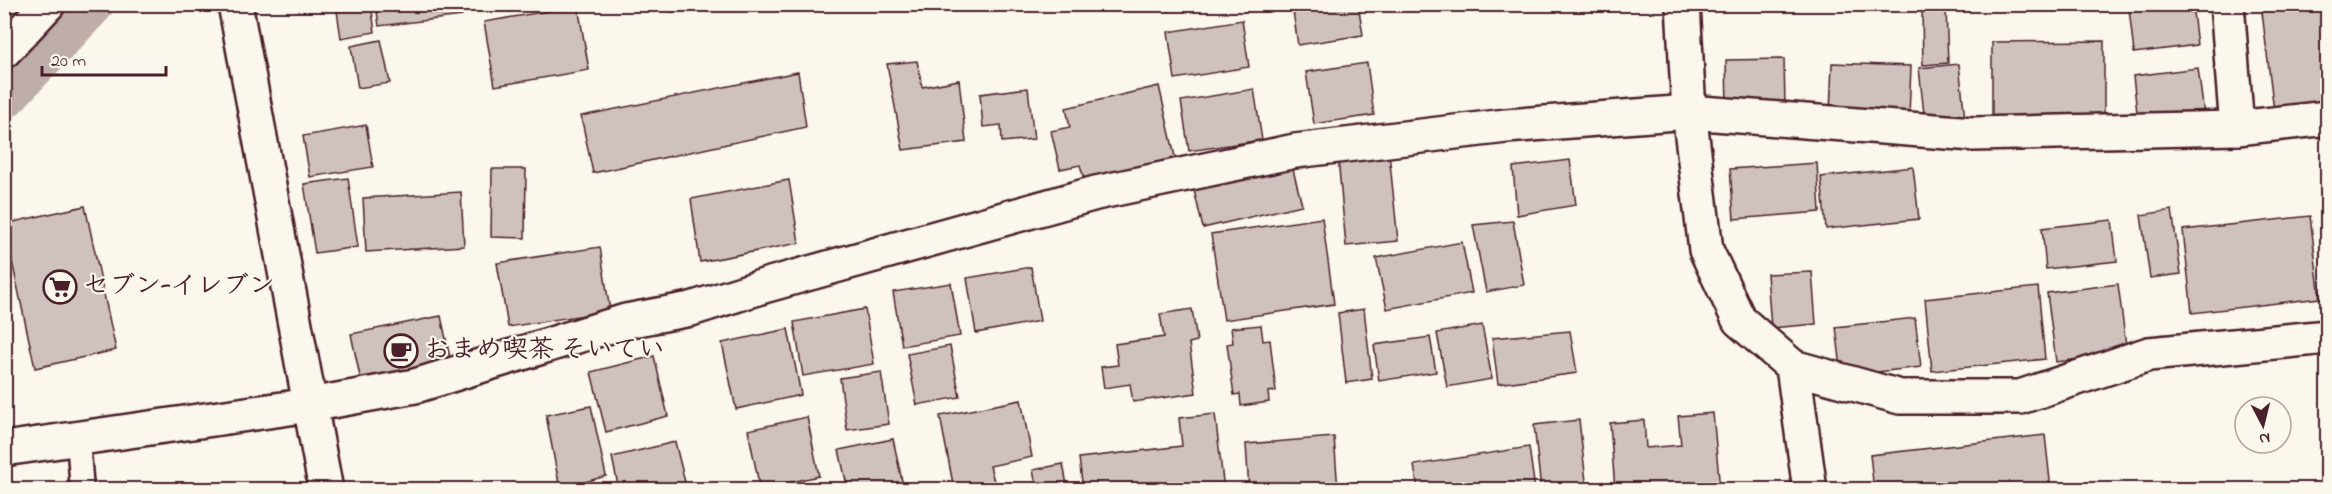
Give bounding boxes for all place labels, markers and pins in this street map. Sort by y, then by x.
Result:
place label: セブン-イレブン [83,268,275,306]
supermarket icon: セブン-イレブン [42,269,78,305]
place label: おまめ喫茶 そいてい [424,332,665,370]
cafe icon: おまめ喫茶 そいてい [383,333,419,369]

